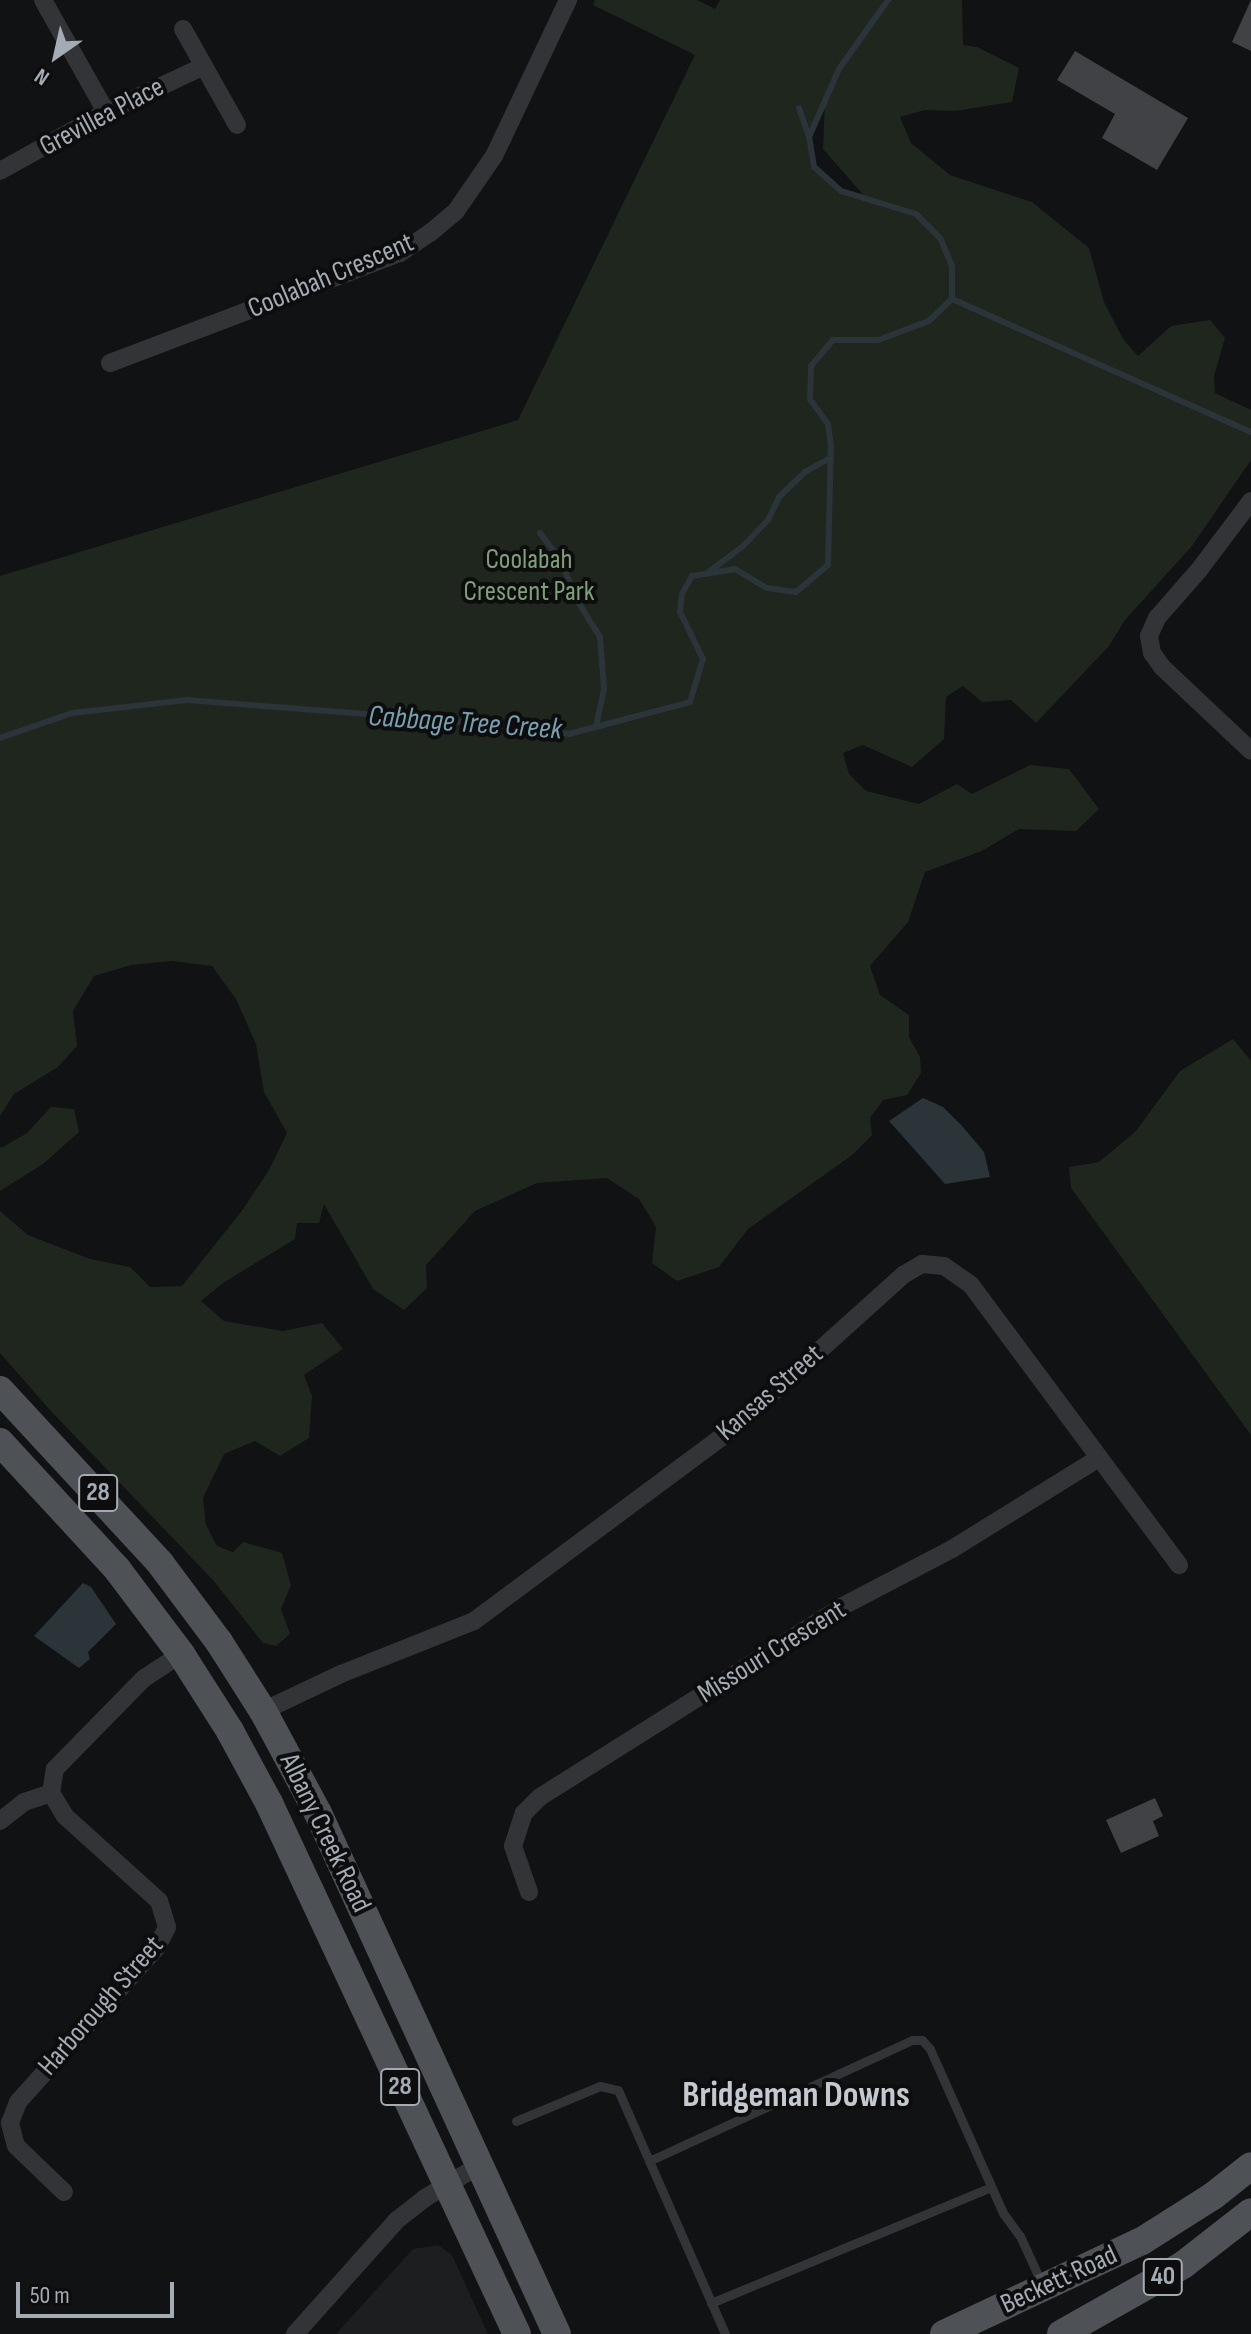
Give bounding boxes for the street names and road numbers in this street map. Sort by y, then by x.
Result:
street label: Grevillea Place [34,70,170,164]
street label: Coolabah Crescent [243,226,419,326]
street label: Kansas Street [710,1338,830,1448]
road number: 28 [78,1471,118,1515]
street label: Missouri Crescent [692,1593,852,1711]
street label: Albany Creek Road [272,1748,378,1918]
street label: Harborough Street [31,1929,171,2083]
road number: 28 [380,2065,420,2109]
street label: Beckett Road [995,2238,1123,2322]
road number: 40 [1141,2255,1185,2299]

